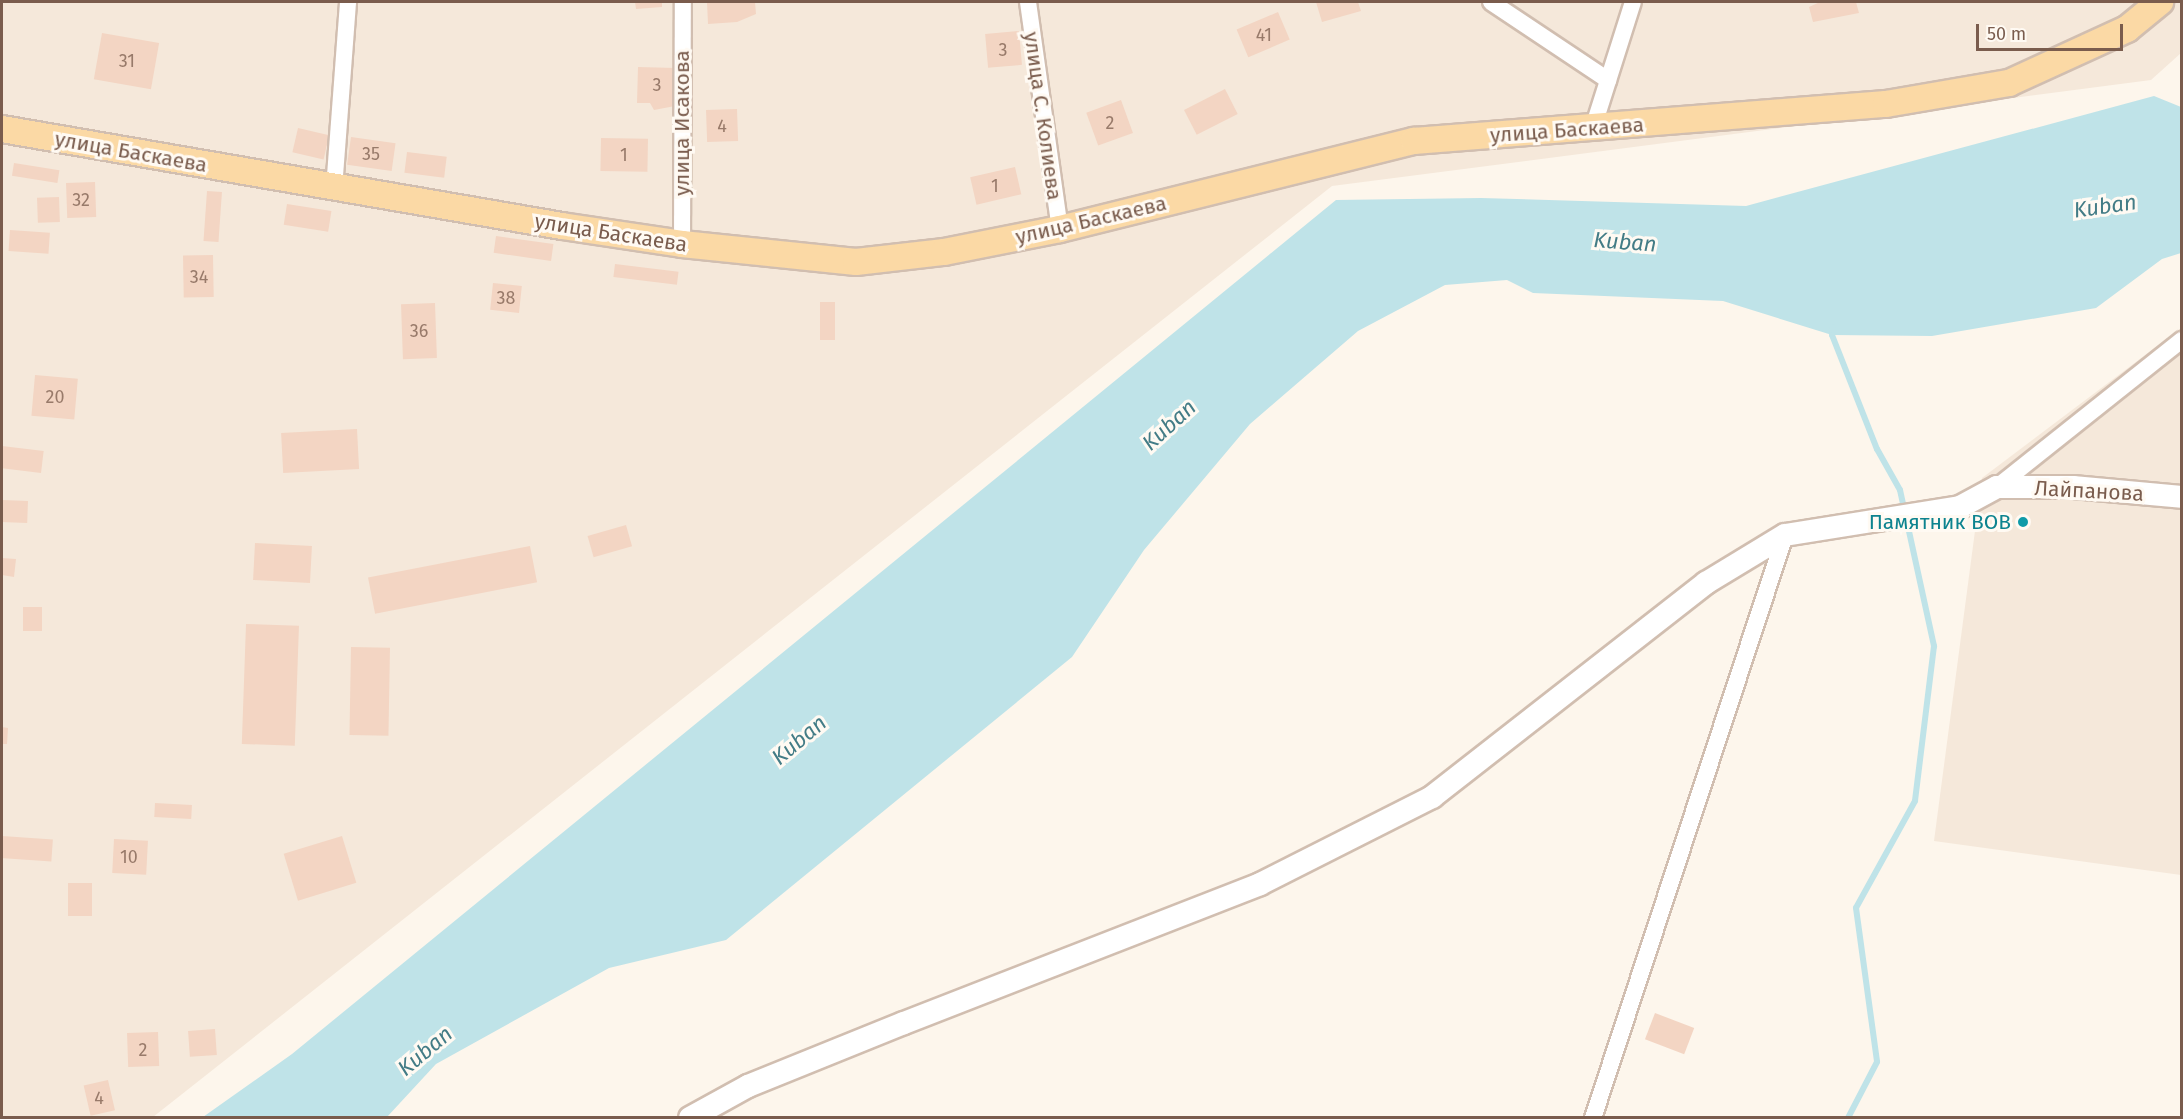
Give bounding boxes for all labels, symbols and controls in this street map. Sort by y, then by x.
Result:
scale bar [1979,12,2126,50]
text: 50 m [1987,23,2026,45]
house number: 41 [1256,24,1272,46]
street label: улица С. Колиева [1019,30,1067,202]
house number: 3 [999,39,1007,61]
house number: 31 [119,50,135,72]
street label: улица Исакова [669,50,695,196]
house number: 3 [653,74,661,96]
house number: 2 [1106,112,1114,134]
street label: улица Баскаева [1489,112,1645,148]
house number: 4 [717,115,727,137]
street label: улица Баскаева [53,126,209,178]
house number: 35 [362,143,380,165]
house number: 1 [620,144,628,166]
house number: 1 [991,175,999,197]
house number: 32 [72,189,90,211]
water label: Kuban [2072,189,2138,223]
street label: улица Баскаева [1013,190,1169,250]
street label: улица Баскаева [533,208,689,258]
water label: Kuban [1592,227,1658,257]
house number: 34 [190,266,208,288]
house number: 38 [497,287,515,309]
house number: 36 [410,320,428,342]
house number: 20 [46,386,64,408]
water label: Kuban [1137,394,1201,456]
street label: Лайпанова [2034,476,2144,506]
place label: Памятник ВОВ [1869,509,2011,535]
marker: Памятник ВОВ [2016,515,2030,529]
water label: Kuban [766,710,832,770]
house number: 10 [120,846,138,868]
water label: Kuban [392,1021,458,1081]
house number: 2 [139,1039,147,1061]
house number: 4 [94,1087,104,1109]

